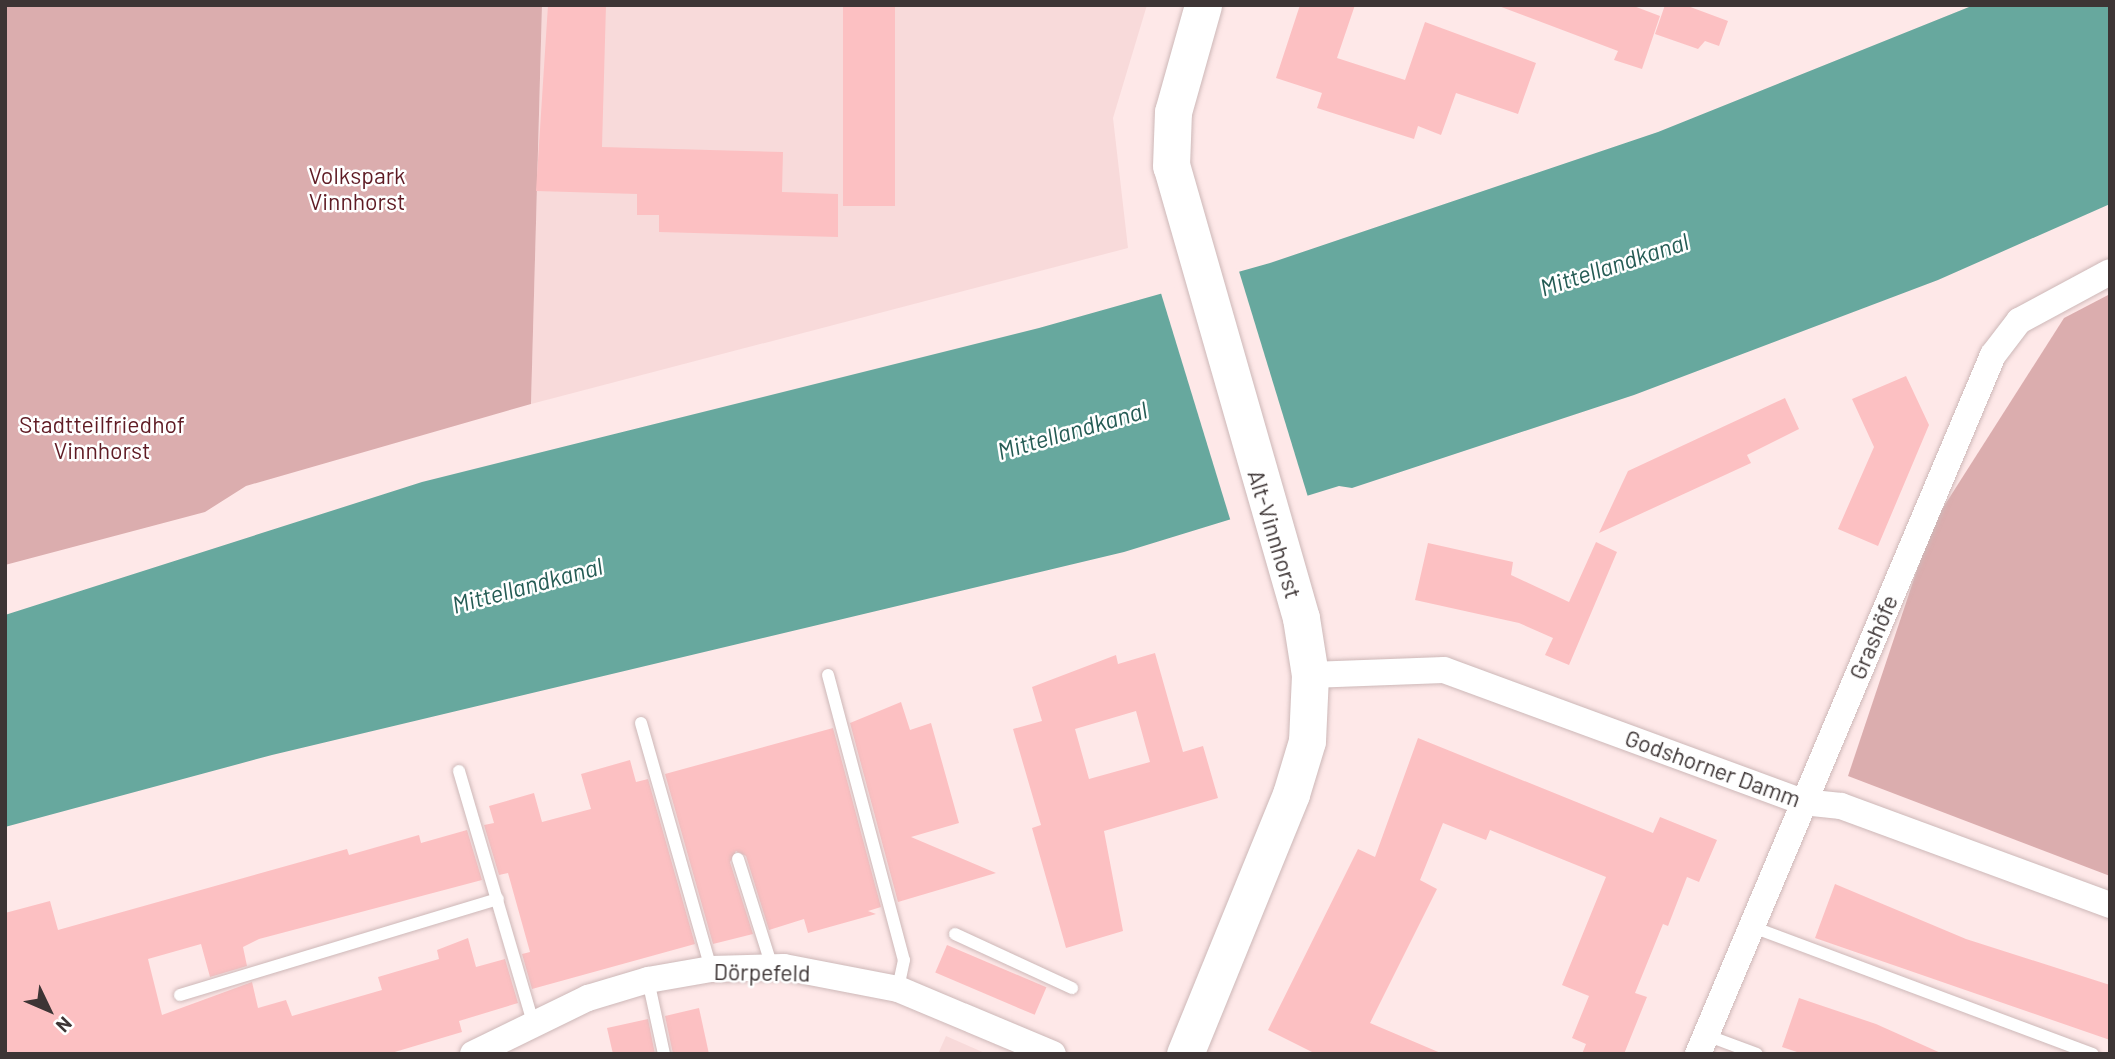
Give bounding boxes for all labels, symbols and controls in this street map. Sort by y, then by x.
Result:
park label: Volkspark Vinnhorst [308,161,406,215]
water label: Mittellandkanal [1536,226,1692,302]
water label: Mittellandkanal [994,395,1150,465]
park label: Stadtteilfriedhof Vinnhorst [19,410,185,464]
street label: Alt-Vinnhorst [1242,466,1308,602]
water label: Mittellandkanal [449,551,605,619]
street label: Grashöfe [1843,591,1903,683]
street label: Godshorner Damm [1621,723,1805,813]
street label: Dörpefeld [713,957,811,987]
north arrow [14,975,84,1045]
text: N [52,1012,77,1037]

